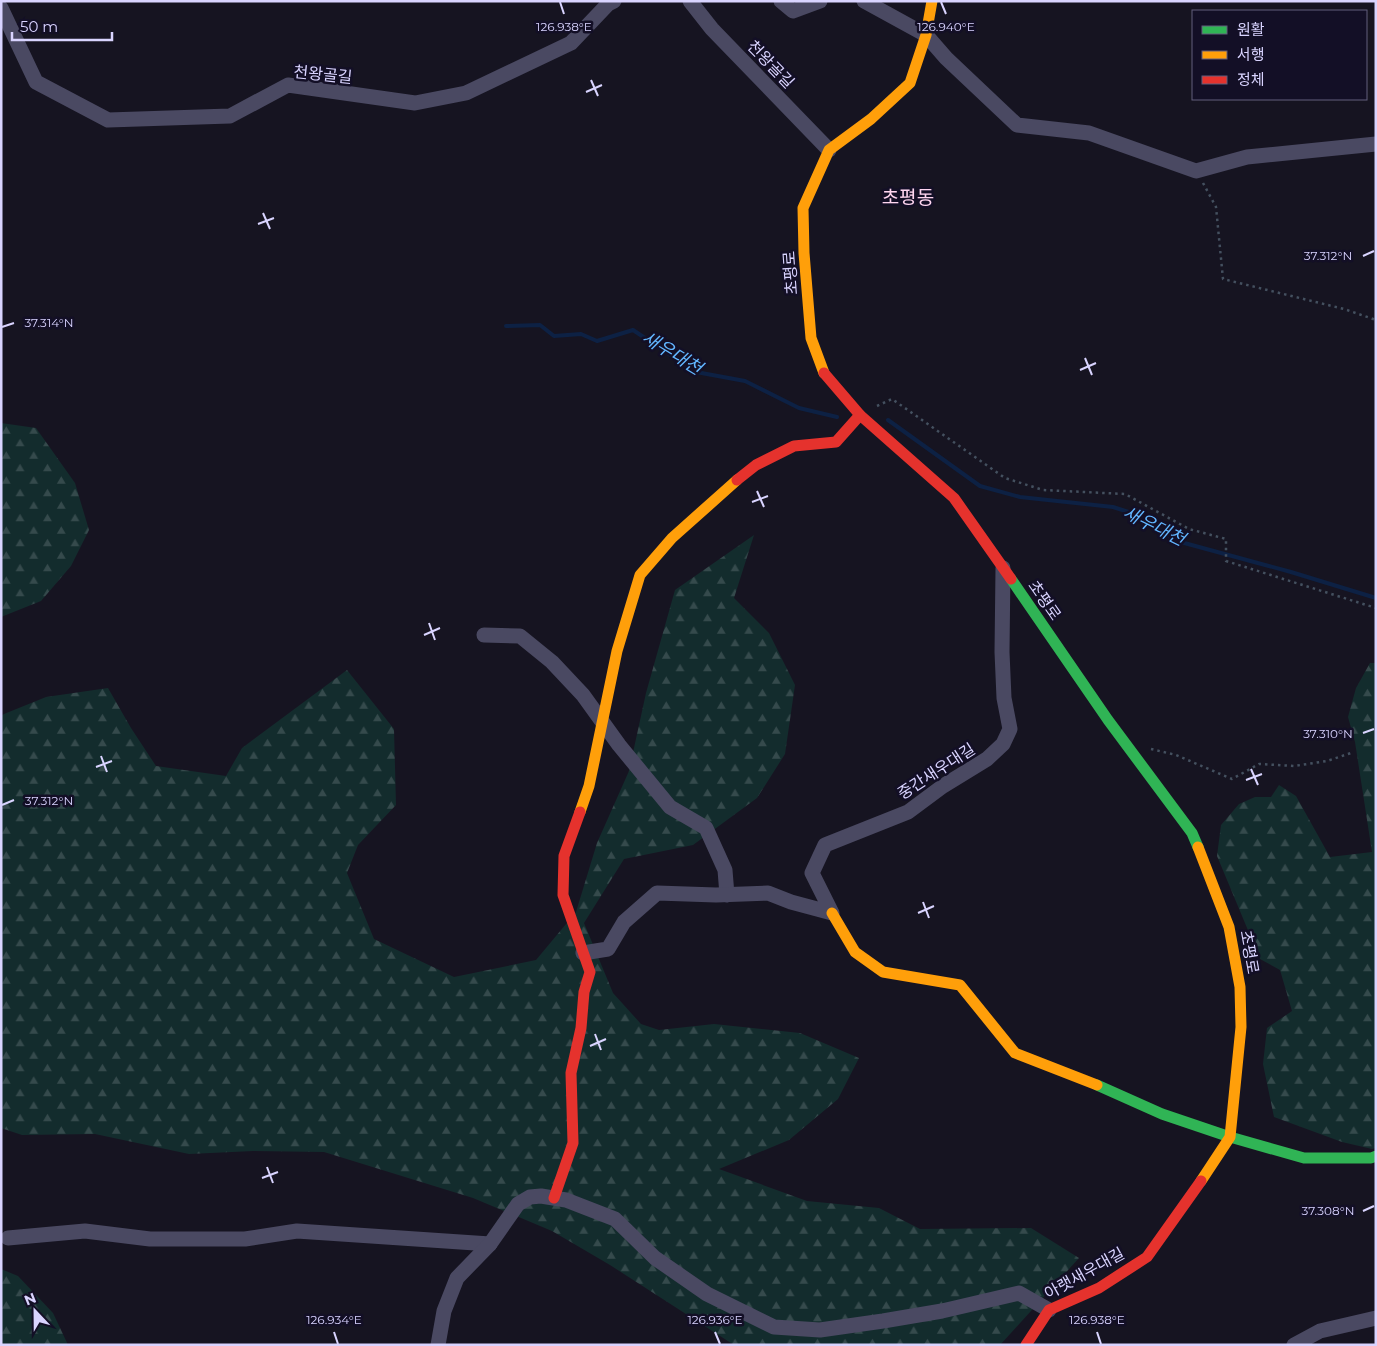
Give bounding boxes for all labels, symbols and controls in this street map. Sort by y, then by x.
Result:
scale bar [12,10,112,42]
legend [1192,10,1367,100]
text: 50 m [20,17,58,36]
text: 126.938°E [536,19,592,34]
text: 126.940°E [917,19,975,34]
text: 원활 [1237,20,1265,39]
street label: 천왕골길 [743,37,798,92]
text: 서행 [1237,45,1265,64]
street label: 천왕골길 [293,62,353,87]
text: 정체 [1237,70,1265,89]
district label: 초평동 [882,186,934,209]
text: 37.312°N [1304,248,1352,263]
street label: 초평로 [779,250,802,296]
text: 37.314°N [24,315,74,330]
water label: 새우대천 [638,327,708,381]
water label: 새우대천 [1119,502,1191,551]
street label: 초평로 [1024,577,1065,624]
text: 37.310°N [1303,726,1353,741]
street label: 중간새우대길 [894,739,978,803]
text: 37.312°N [25,793,73,808]
street label: 초평로 [1236,929,1263,976]
text: 37.308°N [1302,1203,1354,1218]
street label: 아랫새우대길 [1041,1244,1127,1303]
north arrow [10,1286,60,1336]
text: N [22,1288,39,1309]
text: 126.934°E [306,1312,362,1327]
text: 126.936°E [687,1312,743,1327]
text: 126.938°E [1069,1312,1125,1327]

